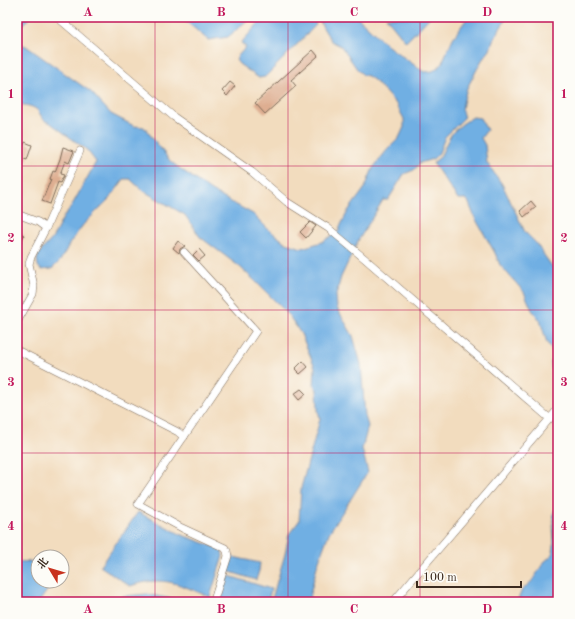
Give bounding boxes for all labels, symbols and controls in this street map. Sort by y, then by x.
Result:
text: A [83,6,93,19]
text: B [216,6,226,19]
text: C [350,6,358,19]
text: D [482,6,492,19]
text: 1 [7,88,15,101]
text: 1 [560,88,568,101]
text: 2 [7,232,15,245]
text: 2 [560,232,568,245]
text: 3 [7,376,15,389]
text: 3 [560,376,568,389]
text: 4 [7,520,15,533]
text: 4 [560,520,568,533]
north arrow [30,549,70,589]
text: 北 [35,555,51,571]
scale bar [417,563,521,589]
text: 100 m [423,572,457,584]
text: A [83,603,93,616]
text: B [216,603,226,616]
text: C [350,603,358,616]
text: D [482,603,492,616]

